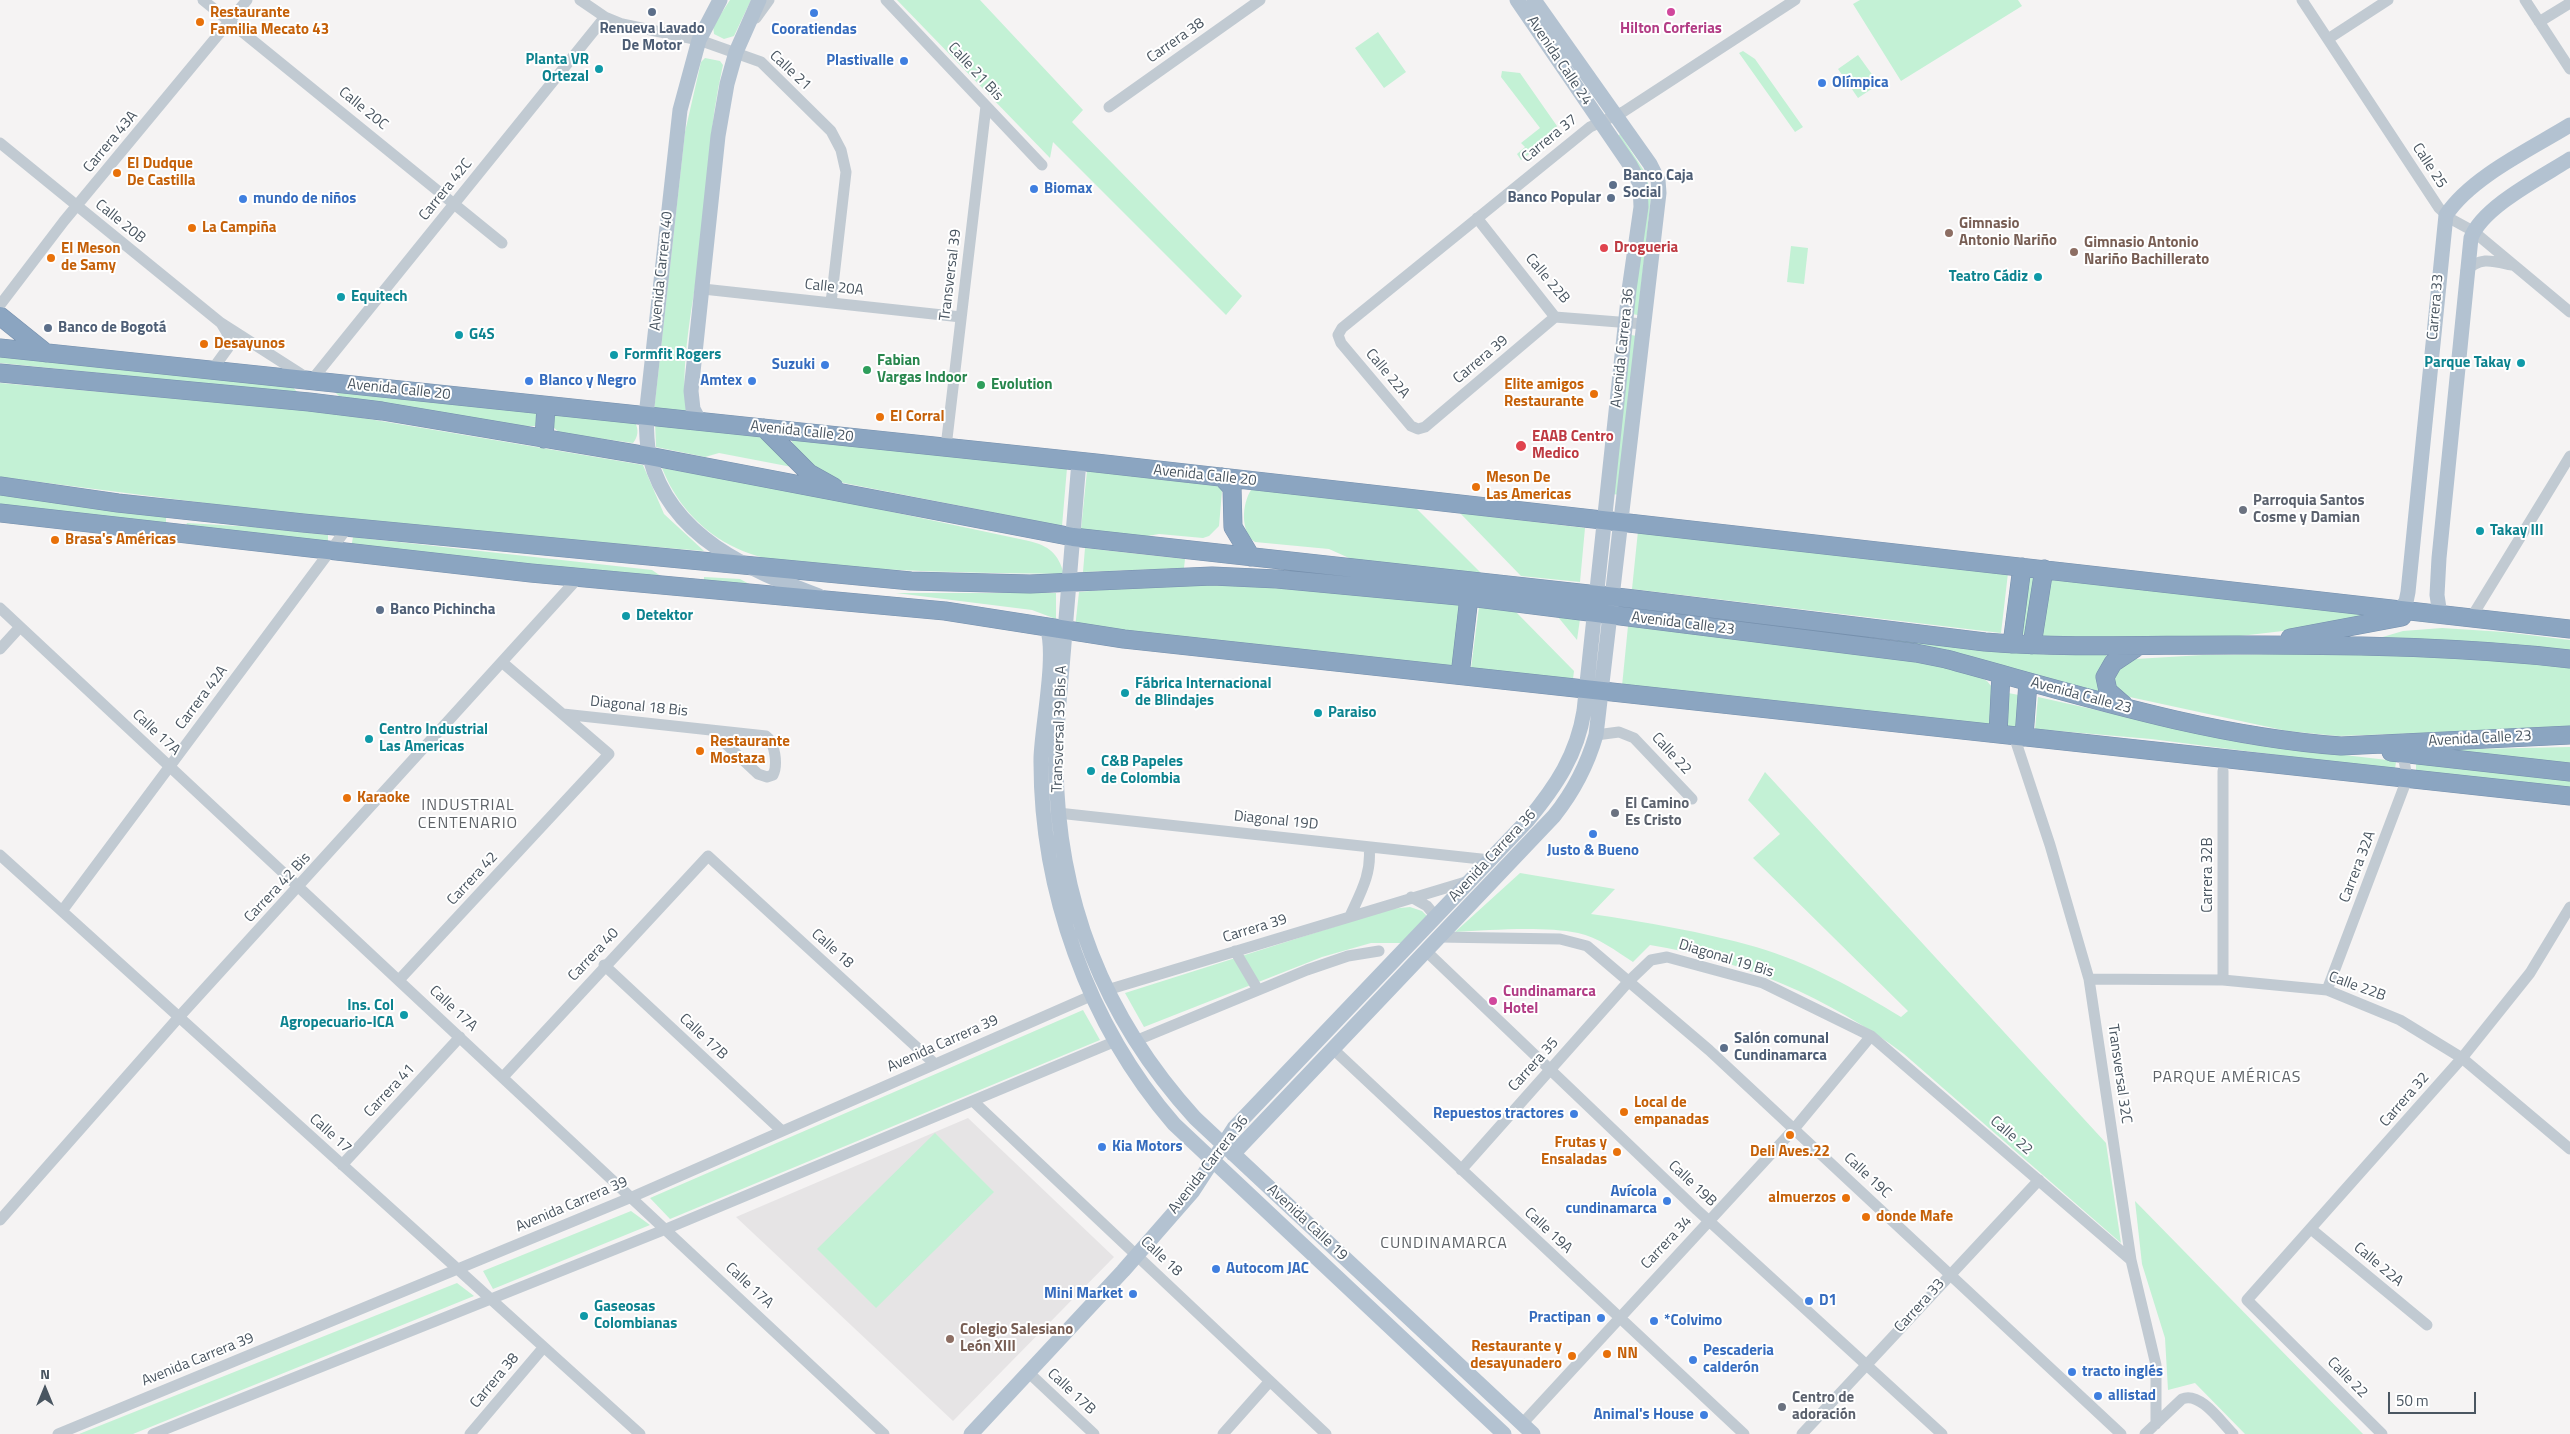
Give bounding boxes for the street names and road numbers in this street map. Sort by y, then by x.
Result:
street label: Avenida Calle 24 [1523,13,1595,109]
street label: Carrera 38 [1144,15,1208,67]
street label: Calle 21 Bis [943,39,1007,105]
street label: Calle 21 [765,47,815,95]
street label: Calle 20C [335,84,391,134]
street label: Carrera 43A [80,107,142,177]
street label: Carrera 37 [1519,111,1581,167]
street label: Calle 25 [2408,140,2450,192]
street label: Carrera 42C [416,155,476,225]
street label: Calle 20B [91,196,149,248]
street label: Avenida Carrera 40 [647,211,677,331]
street label: Transversal 39 [936,228,966,322]
street label: Calle 22B [1521,250,1573,308]
street label: Carrera 33 [2424,273,2448,341]
street label: Calle 20A [804,276,864,300]
street label: Avenida Carrera 36 [1608,288,1638,408]
street label: Carrera 39 [1450,332,1512,388]
street label: Calle 22A [1361,346,1413,402]
street label: Avenida Calle 20 [346,376,452,404]
street label: Avenida Calle 20 [749,418,855,446]
street label: Avenida Calle 20 [1152,462,1258,490]
street label: Avenida Calle 23 [1630,609,1736,639]
street label: Carrera 42A [172,663,232,733]
street label: Transversal 39 Bis A [1049,665,1071,793]
street label: Avenida Calle 23 [2029,674,2133,718]
street label: Diagonal 18 Bis [589,693,689,721]
street label: Calle 17A [128,706,184,760]
street label: Avenida Calle 23 [2428,727,2532,751]
street label: Calle 22 [1647,729,1695,779]
street label: Avenida Carrera 36 [1446,806,1540,906]
street label: Diagonal 19D [1233,808,1319,834]
street label: Carrera 32A [2336,829,2380,905]
street label: Carrera 32B [2199,837,2217,913]
street label: Carrera 42 Bis [241,849,315,927]
street label: Carrera 42 [444,849,502,909]
street label: Carrera 39 [1221,911,1289,947]
street label: Carrera 40 [565,925,623,985]
street label: Calle 18 [807,925,857,973]
street label: Diagonal 19 Bis [1676,936,1776,982]
street label: Calle 22B [2326,968,2388,1006]
street label: Calle 17A [425,982,481,1036]
street label: Calle 17B [675,1010,731,1064]
street label: Avenida Carrera 39 [885,1011,1001,1077]
street label: Transversal 32C [2103,1023,2135,1125]
street label: Carrera 35 [1505,1034,1563,1096]
street label: Carrera 41 [361,1061,419,1121]
street label: Carrera 32 [2376,1069,2434,1131]
street label: Calle 17 [305,1110,355,1158]
street label: Avenida Carrera 36 [1165,1112,1253,1218]
street label: Calle 22 [1986,1113,2036,1159]
street label: Calle 19C [1839,1149,1895,1203]
street label: Calle 19B [1664,1157,1720,1211]
street label: Avenida Carrera 39 [513,1173,631,1237]
street label: Avenida Calle 19 [1263,1181,1351,1265]
street label: Calle 19A [1520,1204,1576,1258]
street label: Carrera 34 [1638,1213,1696,1273]
street label: Calle 18 [1136,1233,1186,1281]
street label: Calle 22A [2350,1239,2406,1291]
street label: Calle 17A [721,1259,777,1313]
street label: Carrera 33 [1891,1275,1949,1337]
street label: Avenida Carrera 39 [139,1329,257,1391]
street label: Carrera 38 [467,1350,523,1412]
street label: Calle 22 [2323,1354,2371,1402]
street label: Calle 17B [1043,1365,1099,1419]

